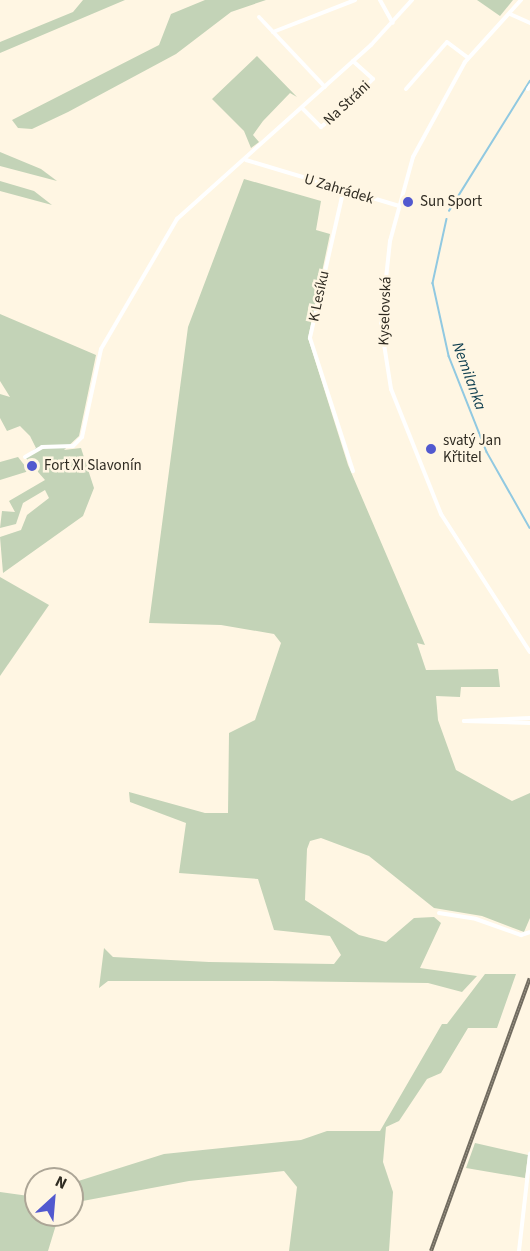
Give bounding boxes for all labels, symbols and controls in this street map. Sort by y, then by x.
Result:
street label: Na Stráni [320,77,374,129]
street label: U Zahrádek [302,170,376,208]
place label: Sun Sport [420,193,482,211]
marker: Sun Sport [401,195,415,209]
street label: K Lesíku [305,269,333,323]
street label: Kyselovská [375,276,395,346]
water label: Nemilanka [448,339,490,413]
place label: svatý Jan Křtitel [443,431,501,466]
marker: svatý Jan Křtitel [424,442,438,456]
place label: Fort XI Slavonín [44,457,142,475]
marker: Fort XI Slavonín [25,459,39,473]
north arrow [24,1167,84,1227]
text: N [51,1170,71,1195]

